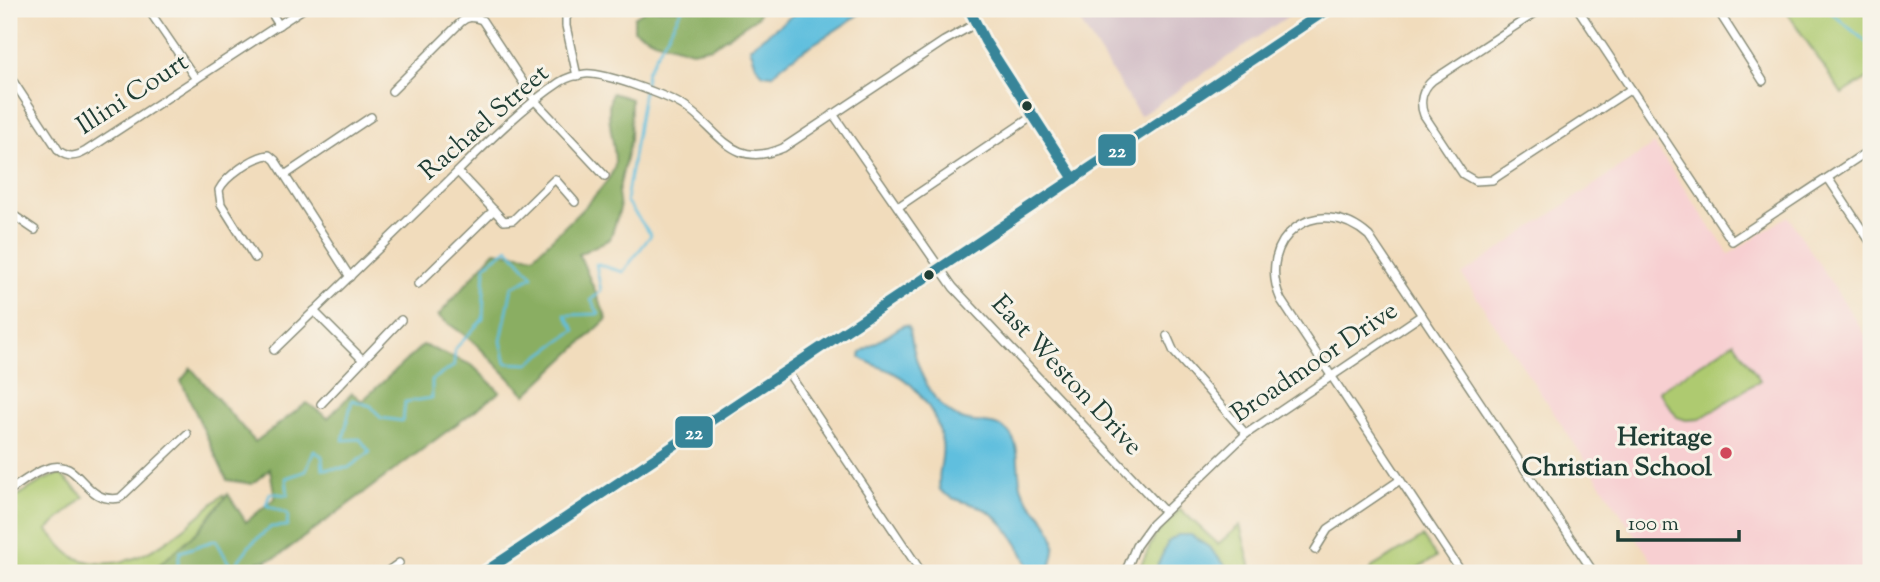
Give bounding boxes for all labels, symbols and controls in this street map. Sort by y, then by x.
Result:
street label: Illini Court [70,45,196,145]
street label: Rachael Street [412,56,558,190]
unlabelled marker [1020,99,1034,113]
line badge: 22 [1097,133,1137,167]
text: 22 [1108,139,1126,166]
unlabelled marker [922,268,936,282]
street label: East Weston Drive [982,287,1150,465]
street label: Broadmoor Drive [1224,293,1406,433]
line badge: 22 [674,415,714,449]
place label: Heritage Christian School [1522,420,1713,487]
text: 22 [685,421,703,448]
marker: Heritage Christian School [1718,445,1734,461]
scale bar [1618,498,1738,542]
text: 100 m [1628,510,1679,540]

